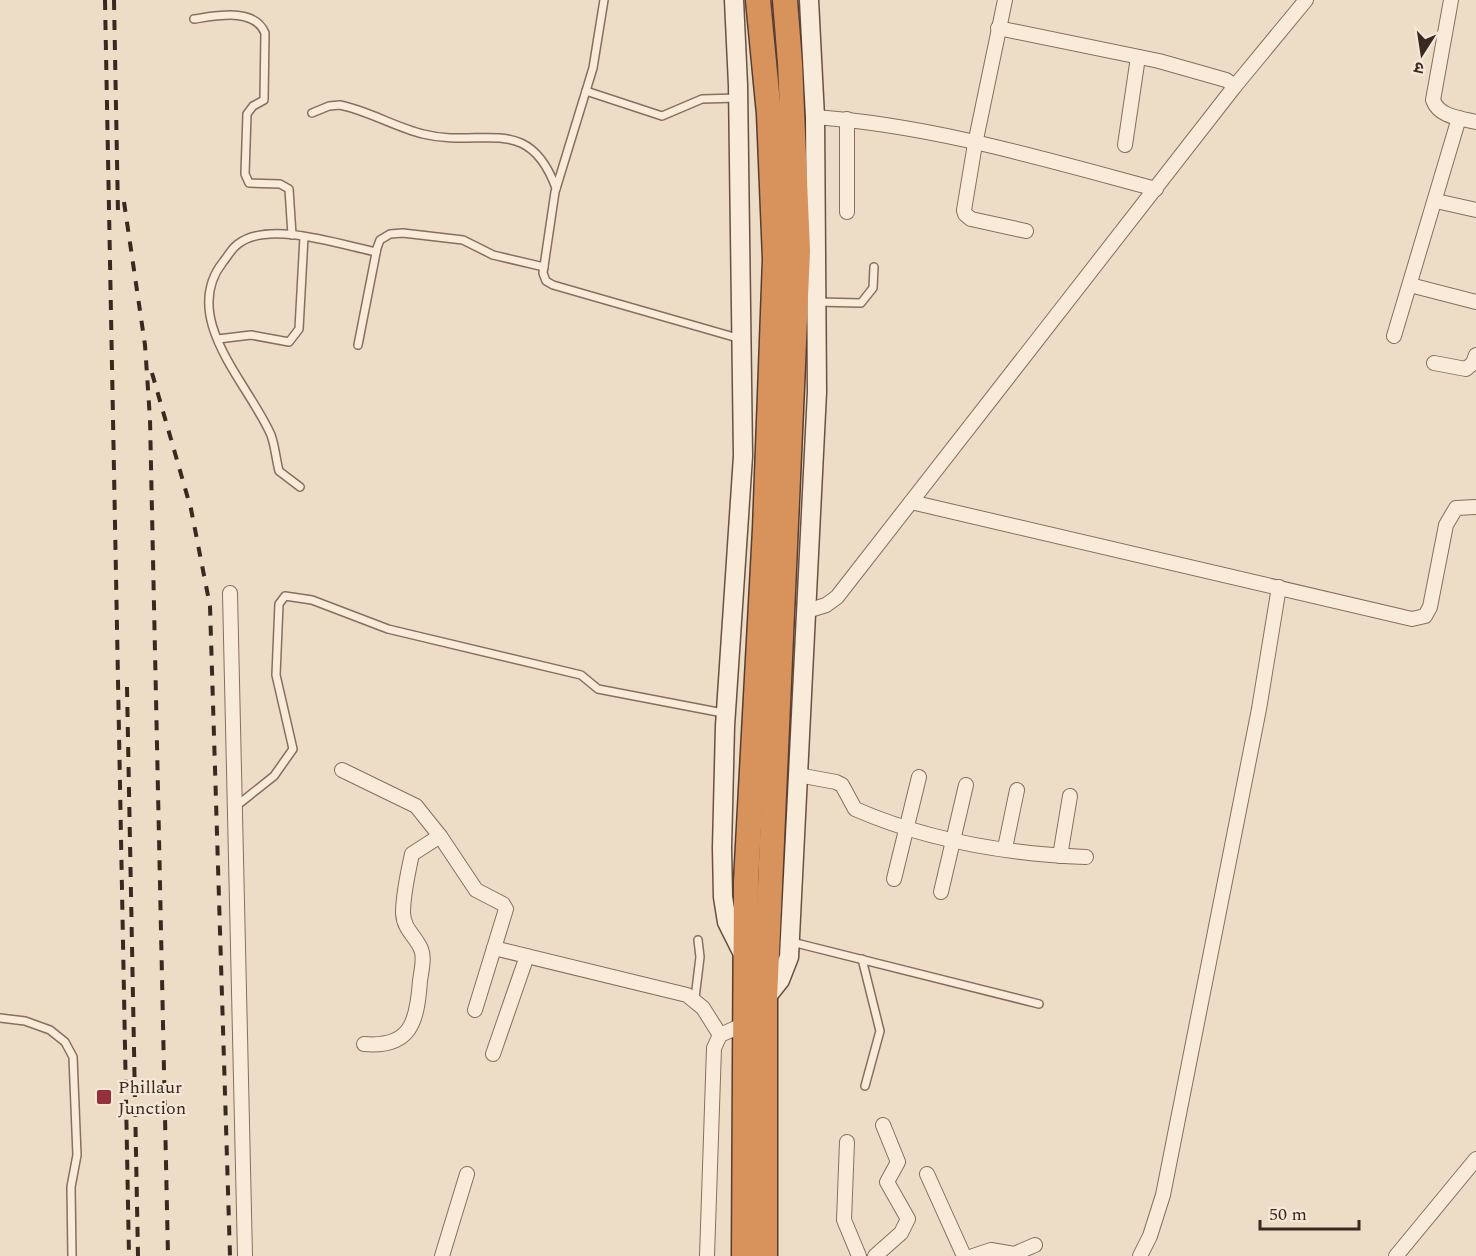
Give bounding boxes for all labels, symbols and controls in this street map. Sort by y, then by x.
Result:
north arrow [1392,24,1452,84]
text: उ [1411,55,1426,80]
place label: Phillaur Junction [118,1074,186,1122]
marker: Phillaur Junction [95,1088,113,1106]
scale bar [1260,1193,1359,1231]
text: 50 m [1269,1201,1307,1228]

